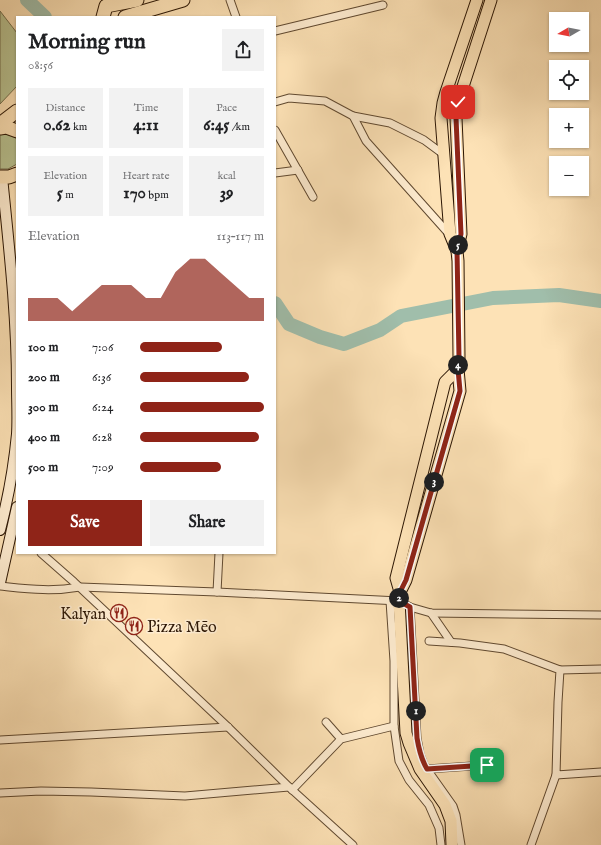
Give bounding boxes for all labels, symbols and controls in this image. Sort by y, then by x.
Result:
north arrow [549,12,589,52]
map controls [549,12,589,196]
text: Morning run [28,28,146,56]
button: share [222,29,264,71]
text: 08:56 [28,57,53,74]
button: locate [549,60,589,100]
pin [441,85,475,119]
icon: check [447,91,469,113]
text: Distance [45,101,85,115]
text: Time [134,101,158,115]
text: Pace [216,101,237,115]
button: + [549,108,589,148]
text: 0.62 [43,115,71,136]
text: 4:11 [133,115,159,136]
text: 6:45 [203,115,229,136]
text: km [71,120,87,134]
text: /km [229,120,250,134]
button: − [549,156,589,196]
text: Elevation [44,169,87,183]
text: Heart rate [123,169,169,183]
text: kcal [217,169,236,183]
text: 5 [57,183,63,204]
text: 170 [123,183,146,204]
text: 39 [220,183,234,204]
text: m [63,188,74,202]
text: bpm [146,188,169,202]
text: Elevation [28,228,80,245]
text: 113–117 m [216,228,264,245]
pin: 5 [448,235,468,255]
text: 5 [456,238,460,252]
text: 100 m [28,339,58,356]
text: 7:06 [92,339,113,356]
pin: 4 [448,355,468,375]
text: 4 [455,358,461,372]
text: 200 m [28,369,60,386]
text: 6:36 [92,369,111,386]
text: 300 m [28,399,59,416]
text: 6:24 [92,399,113,416]
text: 400 m [28,429,60,446]
text: 6:28 [92,429,112,446]
text: 500 m [28,459,58,476]
text: 7:09 [92,459,114,476]
pin: 3 [424,472,444,492]
text: 3 [432,475,436,489]
button: Save [28,500,142,546]
button: Share [150,500,264,546]
pin: 2 [389,588,409,608]
text: 2 [396,591,402,605]
restaurant icon: Kalyan [109,603,129,623]
place label: Kalyan [60,605,106,625]
restaurant icon: Pizza Mēo [124,616,144,636]
place label: Pizza Mēo [147,618,217,638]
pin: 1 [406,701,426,721]
text: 1 [414,704,418,718]
pin [470,748,504,782]
icon: arrive [476,754,498,776]

